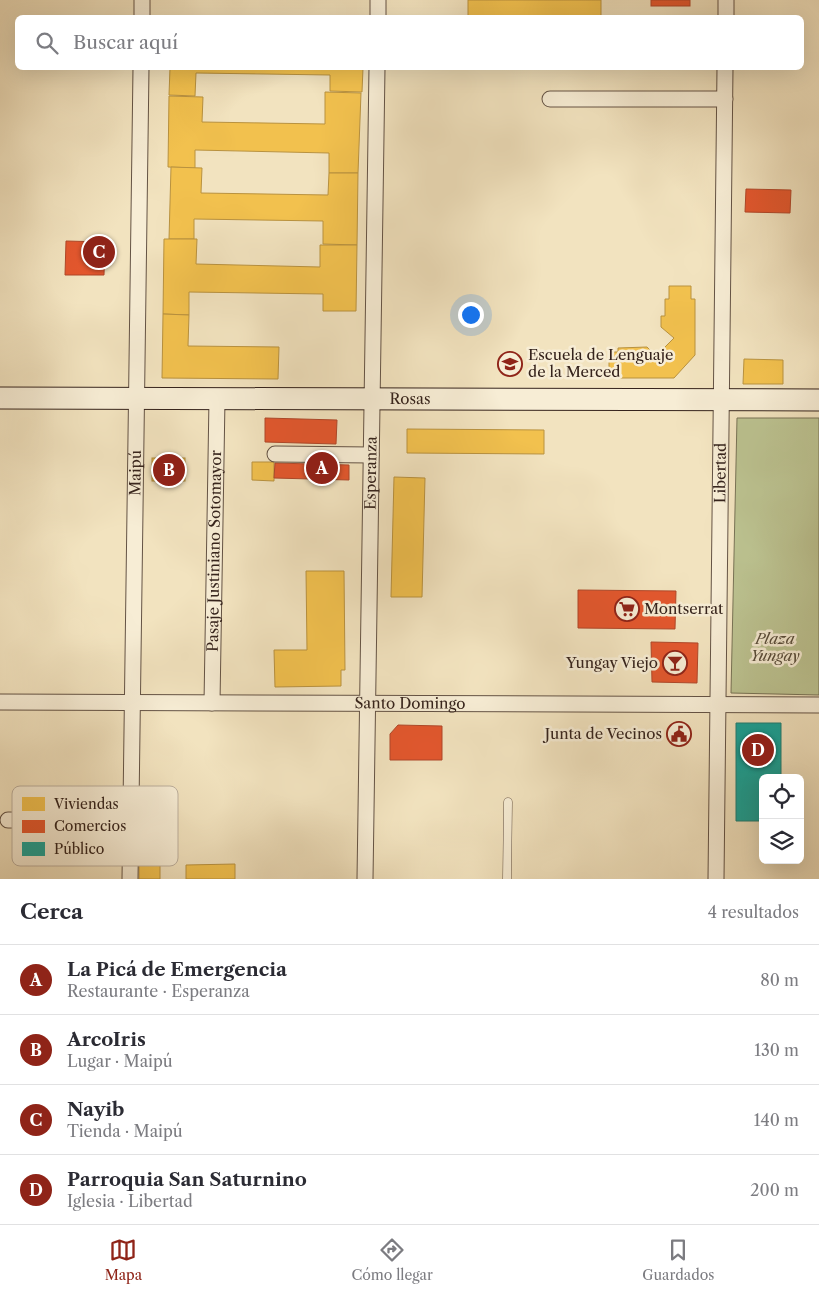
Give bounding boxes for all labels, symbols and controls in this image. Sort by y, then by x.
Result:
search box [15,15,804,70]
icon: search [33,29,61,57]
text: Buscar aquí [73,31,178,54]
pin: C [83,233,115,271]
your location [458,302,484,328]
place label: Escuela de Lenguaje de la Merced [528,345,673,381]
school or university icon: Escuela de Lenguaje de la Merced [497,351,523,377]
street label: Rosas [389,389,431,408]
street label: Esperanza [360,436,381,510]
street label: Libertad [710,443,730,503]
street label: Pasaje Justiniano Sotomayor [203,449,225,652]
pin: A [306,449,338,487]
street label: Maipú [125,450,145,496]
pin: B [153,451,185,489]
supermarket icon: Montserrat [614,596,640,622]
place label: Montserrat [644,599,724,618]
park label: Plaza Yungay [750,629,800,665]
bar icon: Yungay Viejo [662,650,688,676]
place label: Yungay Viejo [565,653,658,672]
street label: Santo Domingo [354,693,466,713]
public building icon: Junta de Vecinos [666,721,692,747]
place label: Junta de Vecinos [543,724,662,743]
pin: D [742,731,774,769]
map controls [759,774,804,864]
button: locate [759,774,804,819]
legend [12,786,178,866]
text: Viviendas [53,795,119,813]
text: Comercios [54,817,126,835]
button: layers [759,819,804,864]
text: Público [54,840,104,858]
text: Cerca [20,899,83,924]
text: 4 resultados [708,902,799,922]
text: La Picá de Emergencia [67,958,287,981]
text: A [30,970,42,990]
text: 80 m [760,970,799,990]
text: Restaurante · Esperanza [67,981,250,1001]
text: ArcoIris [67,1028,146,1051]
text: B [30,1040,42,1060]
text: 130 m [754,1040,799,1060]
text: Lugar · Maipú [67,1051,172,1071]
text: Nayib [67,1098,124,1121]
text: C [30,1110,42,1130]
text: 140 m [754,1110,799,1130]
text: Tienda · Maipú [67,1121,182,1141]
text: Parroquia San Saturnino [67,1168,307,1191]
text: D [29,1180,43,1200]
text: 200 m [750,1180,799,1200]
text: Iglesia · Libertad [67,1191,193,1211]
tab: Mapa [105,1236,142,1284]
tab: Cómo llegar [351,1236,433,1284]
tab: Guardados [642,1236,714,1284]

